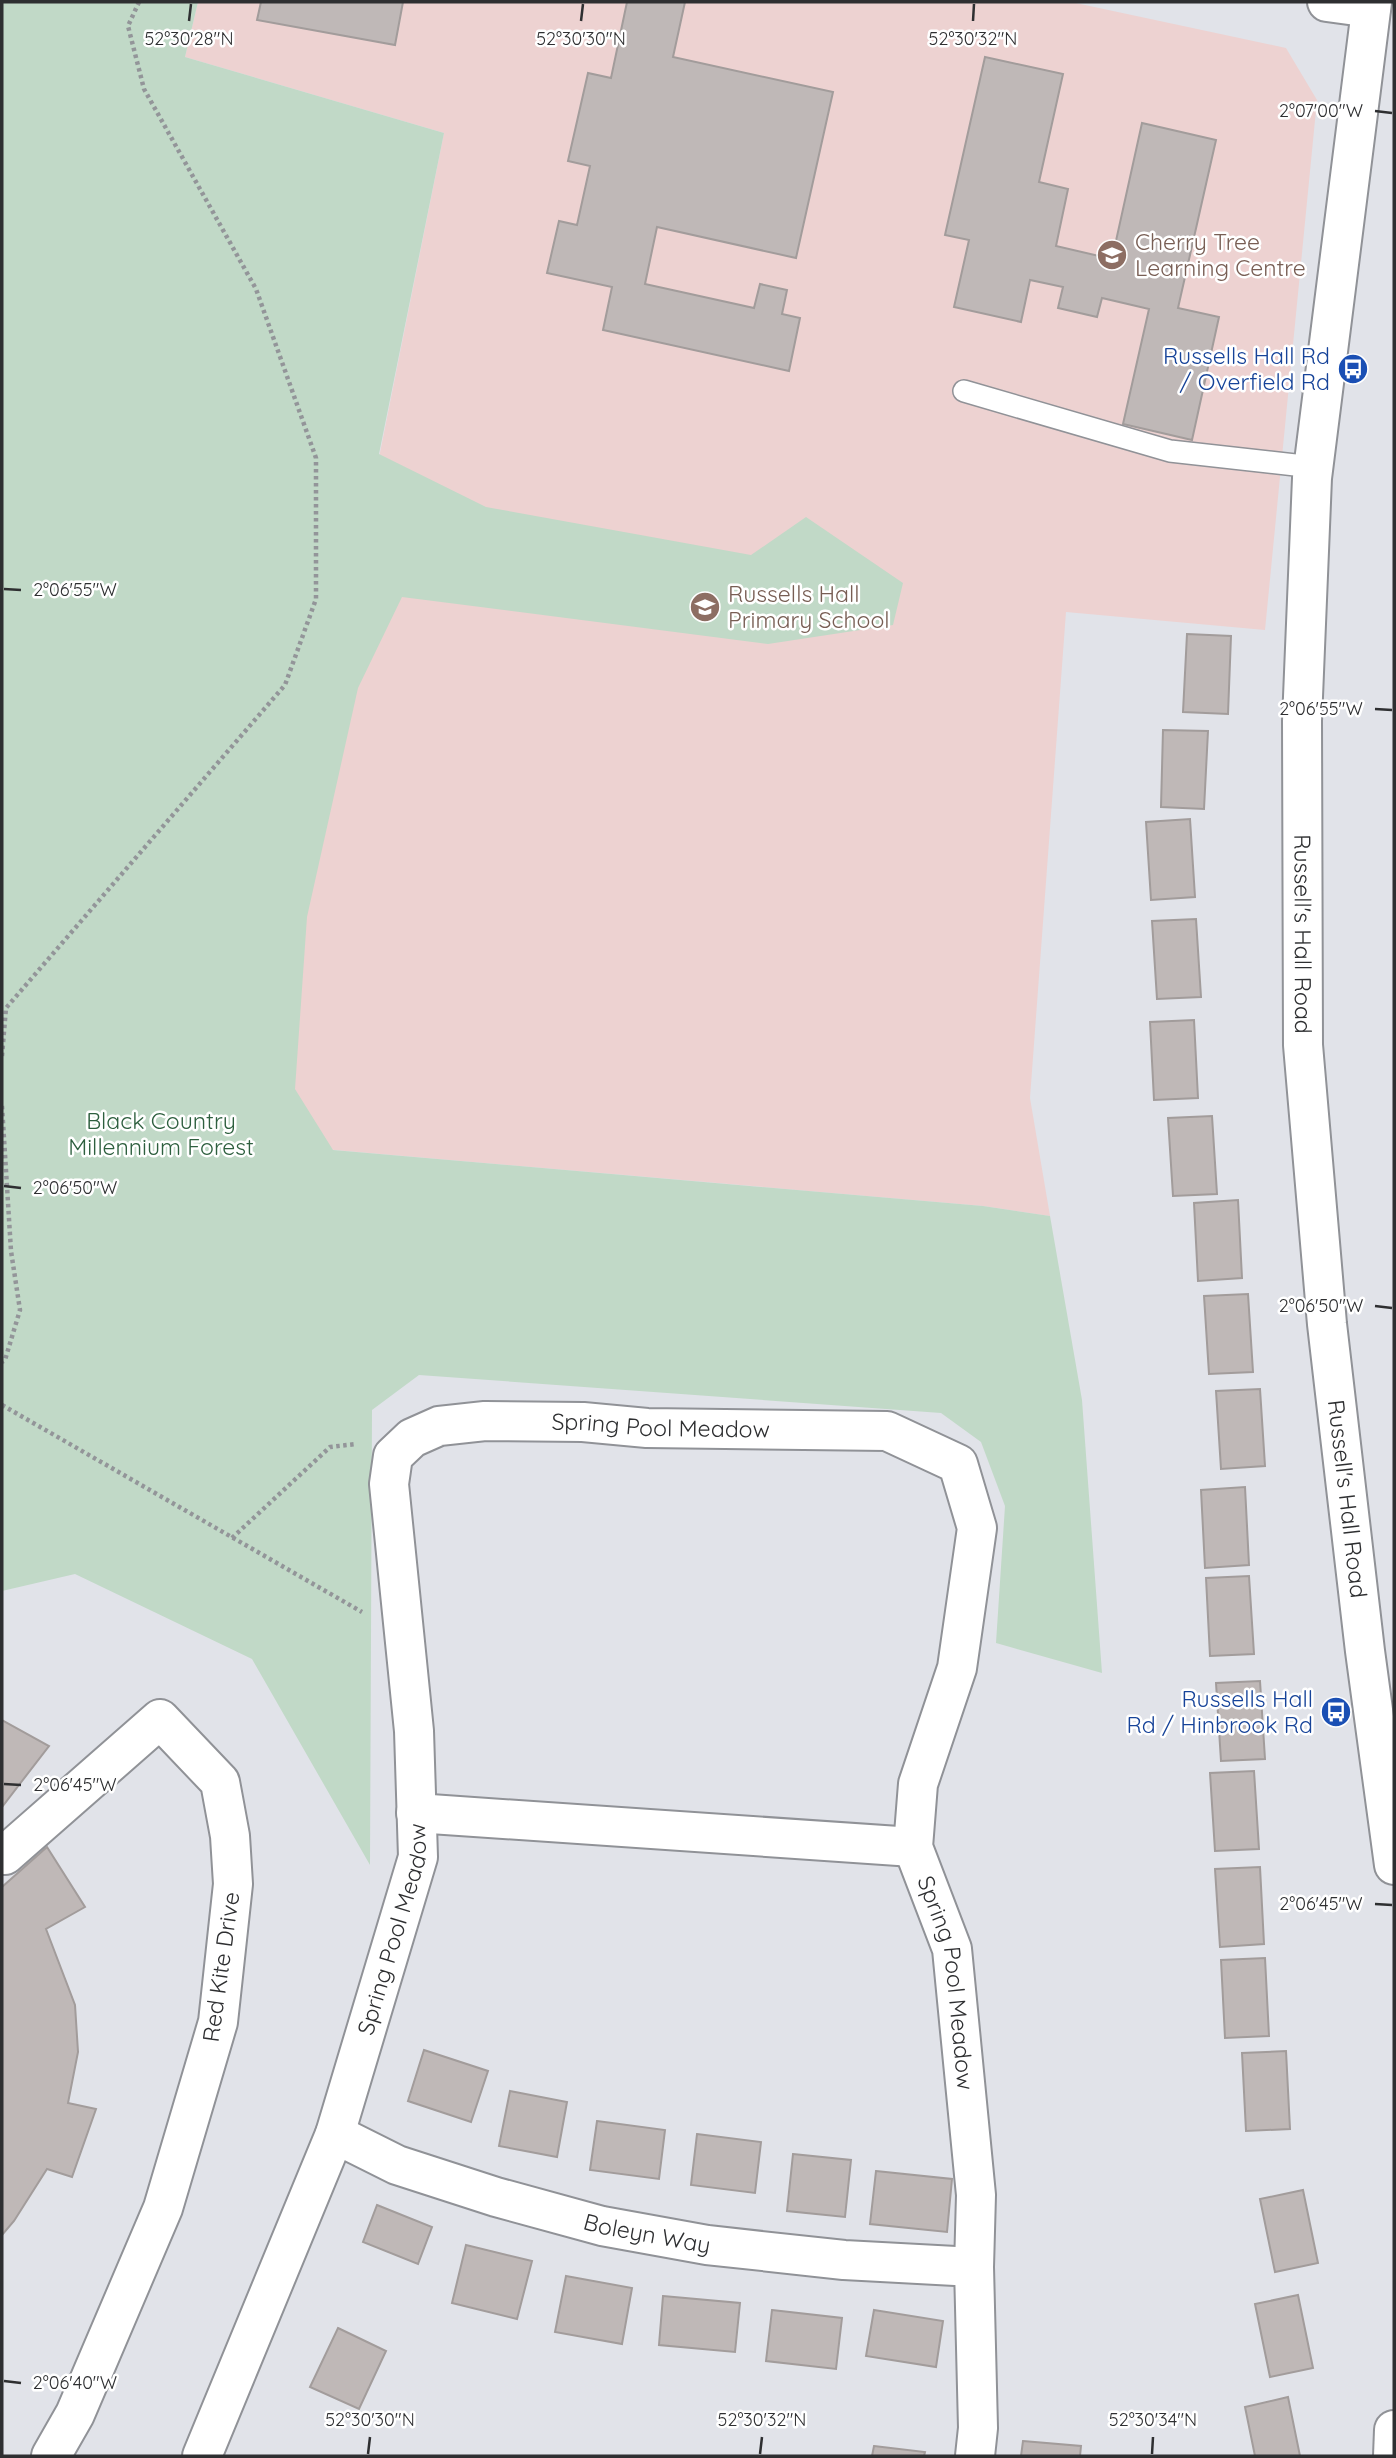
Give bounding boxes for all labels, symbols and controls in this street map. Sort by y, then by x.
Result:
text: 52°30'28"N [144,27,234,50]
text: 52°30'30"N [536,27,626,50]
text: 52°30'32"N [929,27,1017,50]
text: 2°07'00"W [1279,99,1363,122]
place label: Cherry Tree Learning Centre [1135,227,1306,282]
school or university icon: Cherry Tree Learning Centre [1095,238,1129,272]
place label: Russells Hall Rd / Overfield Rd [1163,341,1330,396]
bus stop icon: Russells Hall Rd / Overfield Rd [1336,352,1370,386]
text: 2°06'55"W [33,578,117,601]
place label: Russells Hall Primary School [728,579,890,634]
school or university icon: Russells Hall Primary School [688,590,722,624]
text: 2°06'55"W [1279,697,1363,720]
street label: Russell's Hall Road [1288,834,1318,1034]
park label: Black Country Millennium Forest [68,1106,254,1161]
text: 2°06'50"W [33,1176,117,1199]
text: 2°06'50"W [1279,1294,1363,1317]
street label: Russell's Hall Road [1322,1398,1374,1600]
street label: Spring Pool Meadow [551,1407,770,1444]
place label: Russells Hall Rd / Hinbrook Rd [1127,1684,1313,1739]
bus stop icon: Russells Hall Rd / Hinbrook Rd [1319,1695,1353,1729]
text: 2°06'45"W [33,1773,117,1796]
street label: Spring Pool Meadow [351,1823,432,2038]
street label: Spring Pool Meadow [911,1872,981,2091]
street label: Red Kite Drive [196,1890,245,2044]
text: 2°06'45"W [1279,1892,1363,1915]
street label: Boleyn Way [580,2207,713,2259]
text: 2°06'40"W [33,2371,117,2394]
text: 52°30'30"N [325,2408,415,2431]
text: 52°30'32"N [718,2408,806,2431]
text: 52°30'34"N [1109,2408,1197,2431]

